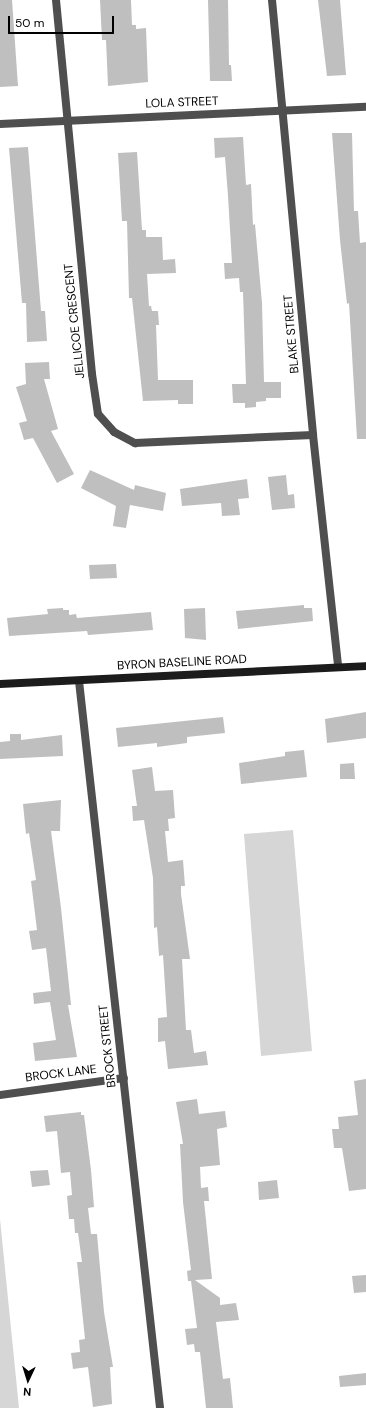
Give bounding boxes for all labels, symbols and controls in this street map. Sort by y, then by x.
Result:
scale bar [10,8,116,34]
text: 50 m [15,15,44,31]
street label: LOLA STREET [145,95,219,111]
street label: JELLICOE CRESCENT [62,263,88,379]
street label: BLAKE STREET [281,294,303,374]
street label: BYRON BASELINE ROAD [117,652,247,674]
street label: BROCK STREET [96,1004,120,1088]
street label: BROCK LANE [24,1062,98,1086]
north arrow [8,1360,48,1400]
text: N [23,1385,32,1399]

